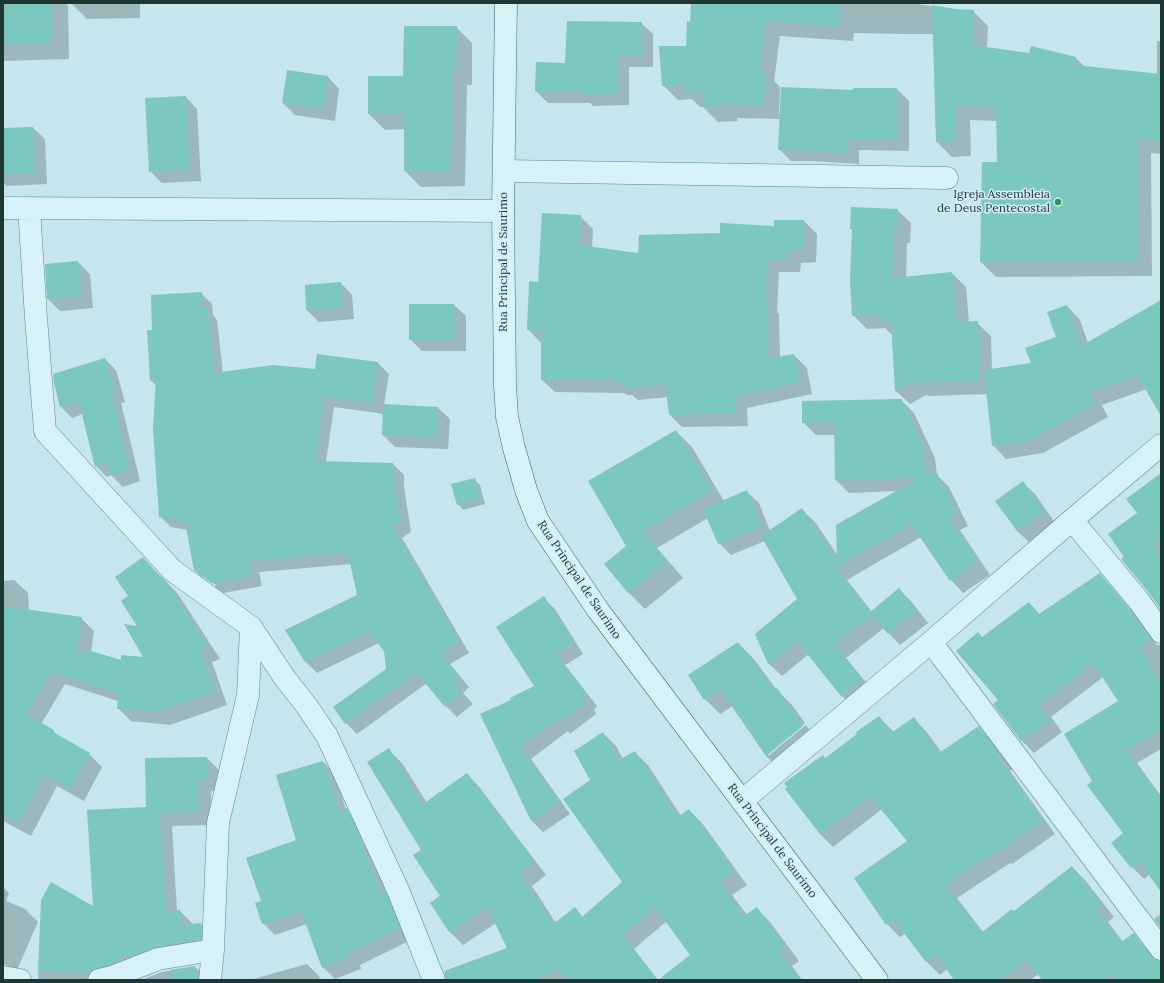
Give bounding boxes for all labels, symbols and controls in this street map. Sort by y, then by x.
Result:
place label: Igreja Assembleia de Deus Pentecostal [937,188,1050,216]
street label: Rua Principal de Saurimo [497,192,511,332]
marker: Igreja Assembleia de Deus Pentecostal [1053,197,1063,207]
street label: Rua Principal de Saurimo [534,518,624,642]
street label: Rua Principal de Saurimo [724,781,820,901]

